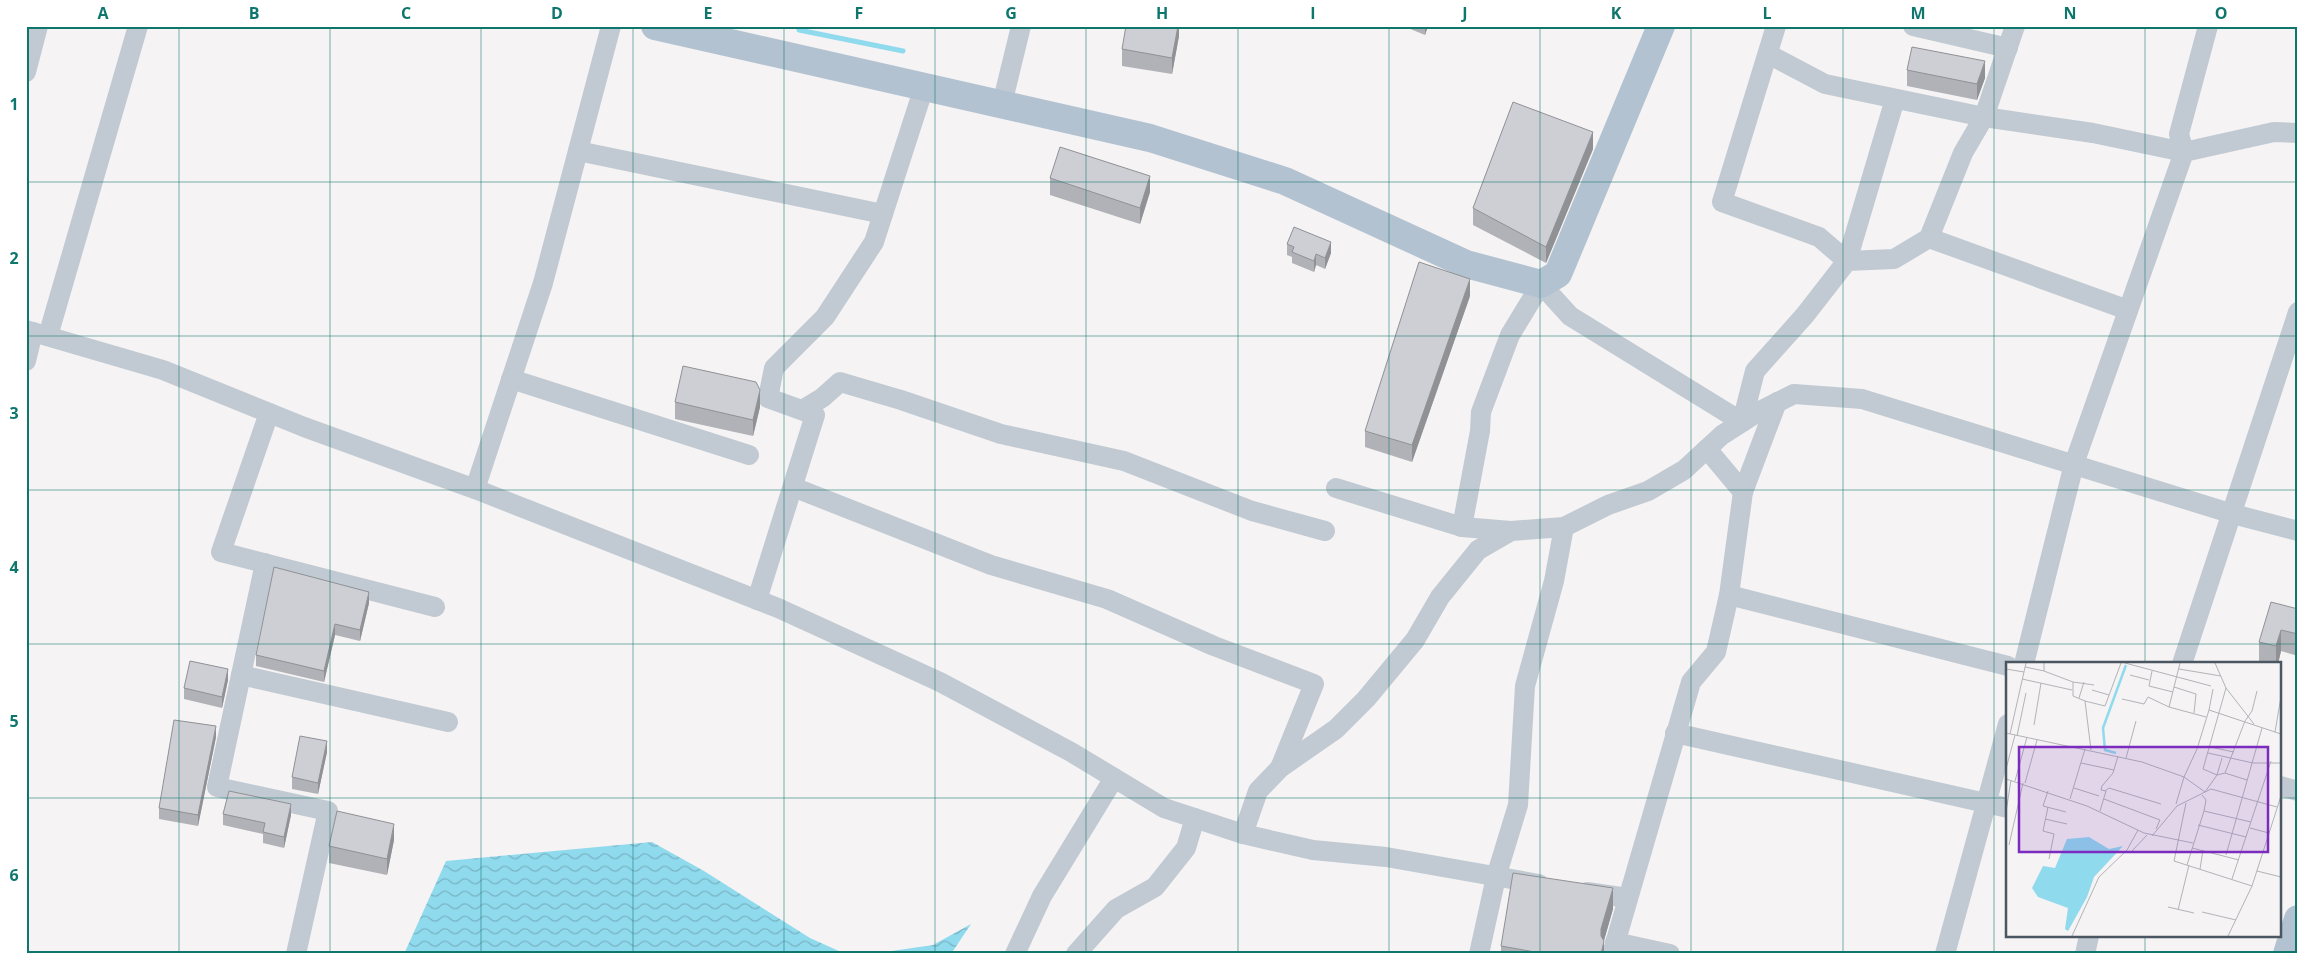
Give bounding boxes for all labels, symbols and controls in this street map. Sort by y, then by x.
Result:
text: A [97,2,109,24]
text: B [249,2,259,24]
text: C [401,2,411,24]
text: D [551,2,563,24]
text: E [704,2,713,24]
text: F [855,2,863,24]
text: G [1005,2,1017,24]
text: H [1156,2,1168,24]
text: I [1310,2,1316,24]
text: J [1460,2,1468,24]
text: K [1611,2,1622,24]
text: L [1762,2,1772,24]
text: M [1910,2,1926,24]
text: N [2063,2,2077,24]
text: O [2215,2,2227,24]
text: 1 [9,93,19,115]
text: 2 [9,247,19,269]
text: 3 [9,402,19,424]
text: 4 [9,556,19,578]
inset map [2006,662,2282,938]
text: 5 [9,710,19,732]
text: 6 [9,864,19,886]

